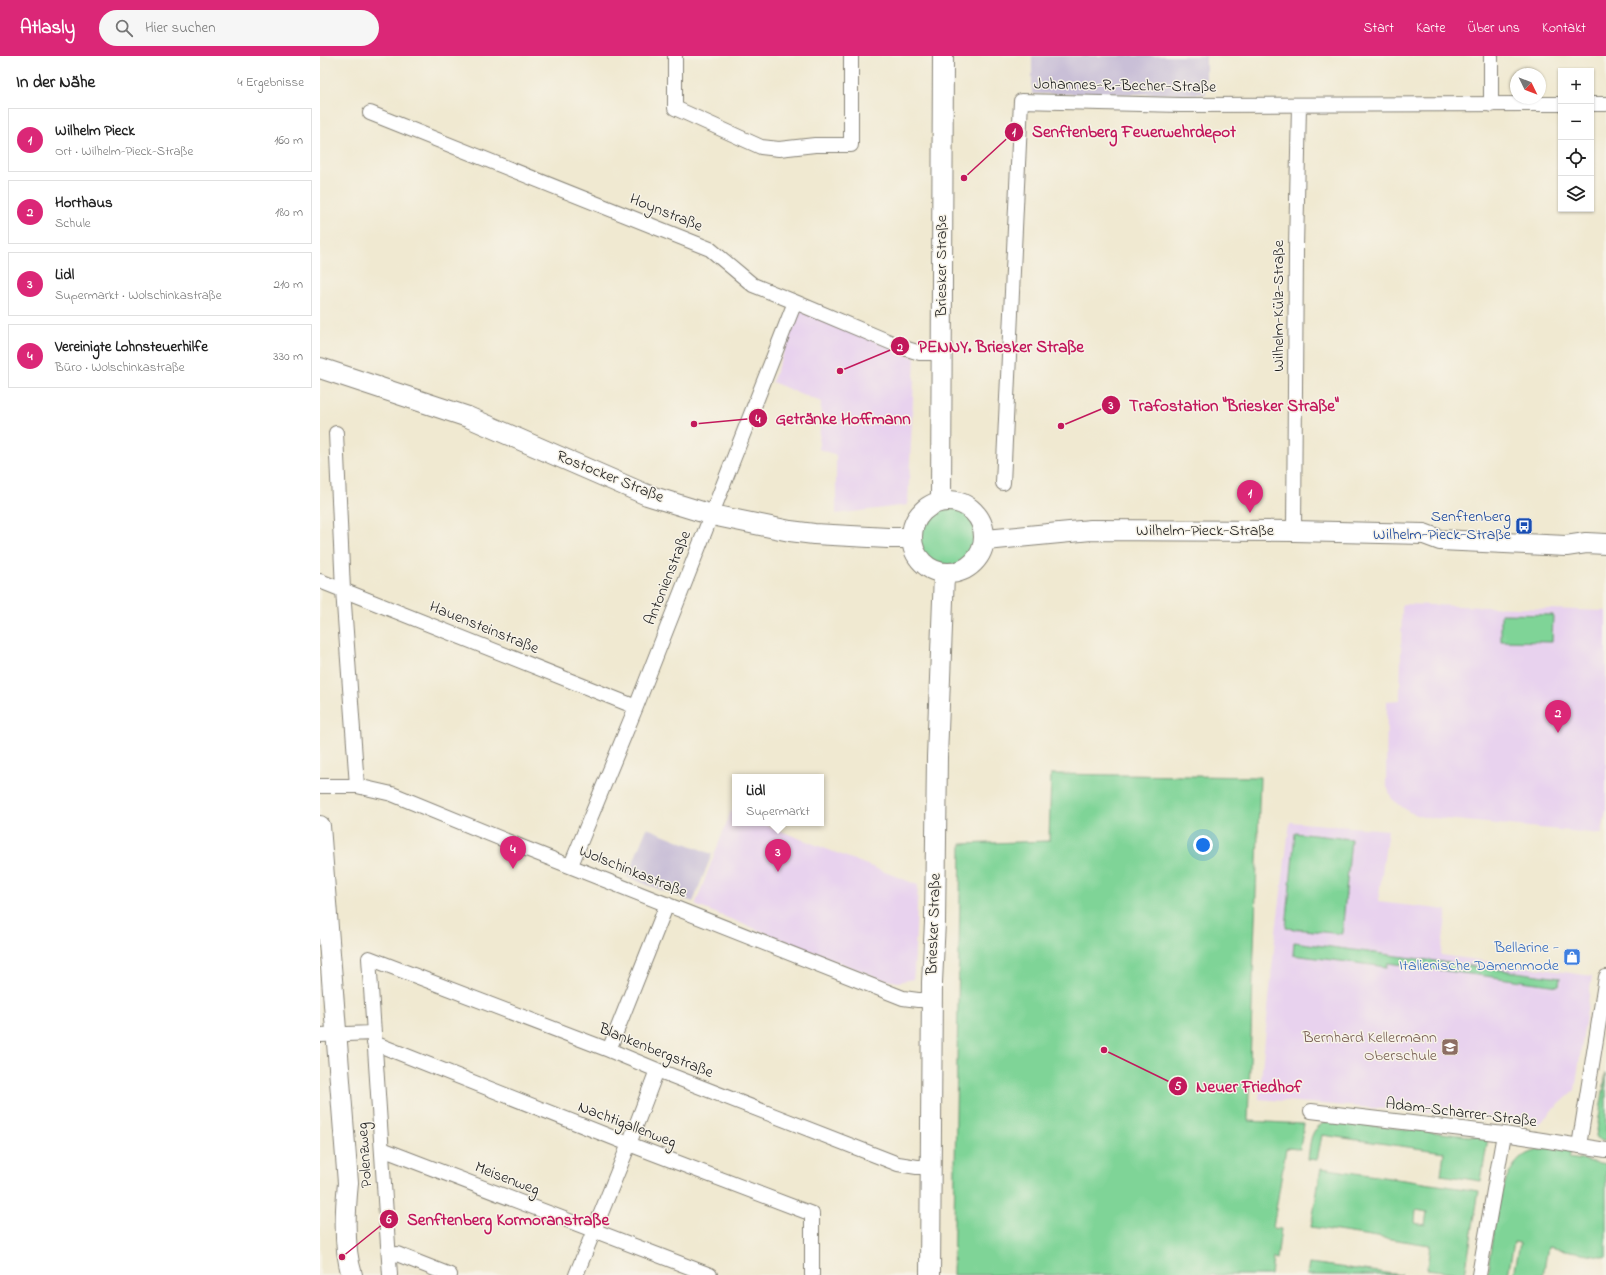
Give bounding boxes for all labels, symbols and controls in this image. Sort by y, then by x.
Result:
search box [99,10,379,46]
text: Atlasly [20,15,75,42]
icon: search [113,17,135,39]
text: Hier suchen [145,17,216,39]
text: Start [1364,18,1394,39]
text: Karte [1416,18,1446,39]
text: Über uns [1468,18,1520,39]
text: Kontakt [1542,18,1586,39]
north arrow [1510,68,1546,104]
map controls [1558,68,1594,212]
button: + [1558,68,1594,104]
text: In der Nähe [16,70,95,95]
street label: Johannes-R.-Becher-Straße [1033,72,1217,100]
text: 4 Ergebnisse [237,73,304,92]
button: − [1558,104,1594,140]
callout: Senftenberg Feuerwehrdepot [1004,117,1243,146]
text: Wilhelm Pieck [55,120,135,142]
text: Senftenberg Feuerwehrdepot [1032,120,1236,147]
text: 1 [1012,124,1016,142]
text: 1 [28,131,32,150]
text: 160 m [274,131,303,150]
button: locate [1558,140,1594,176]
text: Ort · Wilhelm-Pieck-Straße [55,142,193,161]
button: layers [1558,176,1594,212]
street label: Hoynstraße [626,187,707,239]
text: Horthaus [55,192,113,214]
text: 2 [27,203,33,222]
text: 180 m [275,203,303,222]
text: Schule [55,214,91,233]
street label: Briesker Straße [930,214,954,318]
street label: Wilhelm-Külz-Straße [1267,239,1291,372]
text: Lidl [55,264,74,286]
text: 3 [27,275,33,294]
text: 210 m [273,275,303,294]
text: Supermarkt · Wolschinkastraße [55,286,221,305]
callout: PENNY. Briesker Straße [890,332,1092,361]
text: PENNY. Briesker Straße [918,335,1085,360]
text: Vereinigte Lohnsteuerhilfe [55,336,208,358]
text: 2 [896,339,903,357]
text: 4 [27,347,33,366]
text: 330 m [273,347,303,366]
text: Büro · Wolschinkastraße [55,358,185,377]
callout: Trafostation "Briesker Straße" [1101,391,1347,420]
text: Trafostation "Briesker Straße" [1129,394,1339,419]
text: 3 [1108,397,1114,415]
callout: Getränke Hoffmann [748,404,919,433]
text: Getränke Hoffmann [775,407,911,432]
text: 4 [755,411,761,429]
street label: Rostocker Straße [553,445,668,510]
pin: 1 [1237,480,1263,513]
place label: Senftenberg Wilhelm-Pieck-Straße [1373,505,1512,547]
bus stop icon: Senftenberg Wilhelm-Pieck-Straße [1514,516,1534,536]
street label: Wilhelm-Pieck-Straße [1136,519,1275,543]
street label: Antonienstraße [638,526,698,629]
street label: Hauensteinstraße [426,595,543,661]
pin: 2 [1545,700,1571,733]
popup [732,774,824,826]
text: Lidl [746,780,765,802]
text: Supermarkt [746,802,810,821]
your location [1193,835,1213,855]
pin: 4 [500,836,526,869]
street label: Wolschinkastraße [575,839,692,905]
pin: 3 [765,839,791,872]
street label: Briesker Straße [920,872,948,976]
place label: Bellarine - Italienische Damenmode [1399,936,1560,978]
shop icon: Bellarine - Italienische Damenmode [1562,947,1582,967]
street label: Blankenbergstraße [594,1017,718,1085]
place label: Bernhard Kellermann Oberschule [1302,1026,1438,1068]
school or university icon: Bernhard Kellermann Oberschule [1440,1037,1460,1057]
callout: Neuer Friedhof [1168,1072,1310,1101]
text: Neuer Friedhof [1196,1075,1303,1100]
text: 5 [1175,1078,1182,1096]
street label: Adam-Scharrer-Straße [1384,1092,1539,1134]
street label: Nachtigallenweg [574,1095,680,1155]
street label: Polenzweg [351,1122,379,1188]
street label: Meisenweg [471,1156,543,1202]
callout: Senftenberg Kormoranstraße [379,1204,617,1233]
text: Senftenberg Kormoranstraße [407,1208,610,1235]
text: 6 [385,1211,392,1229]

